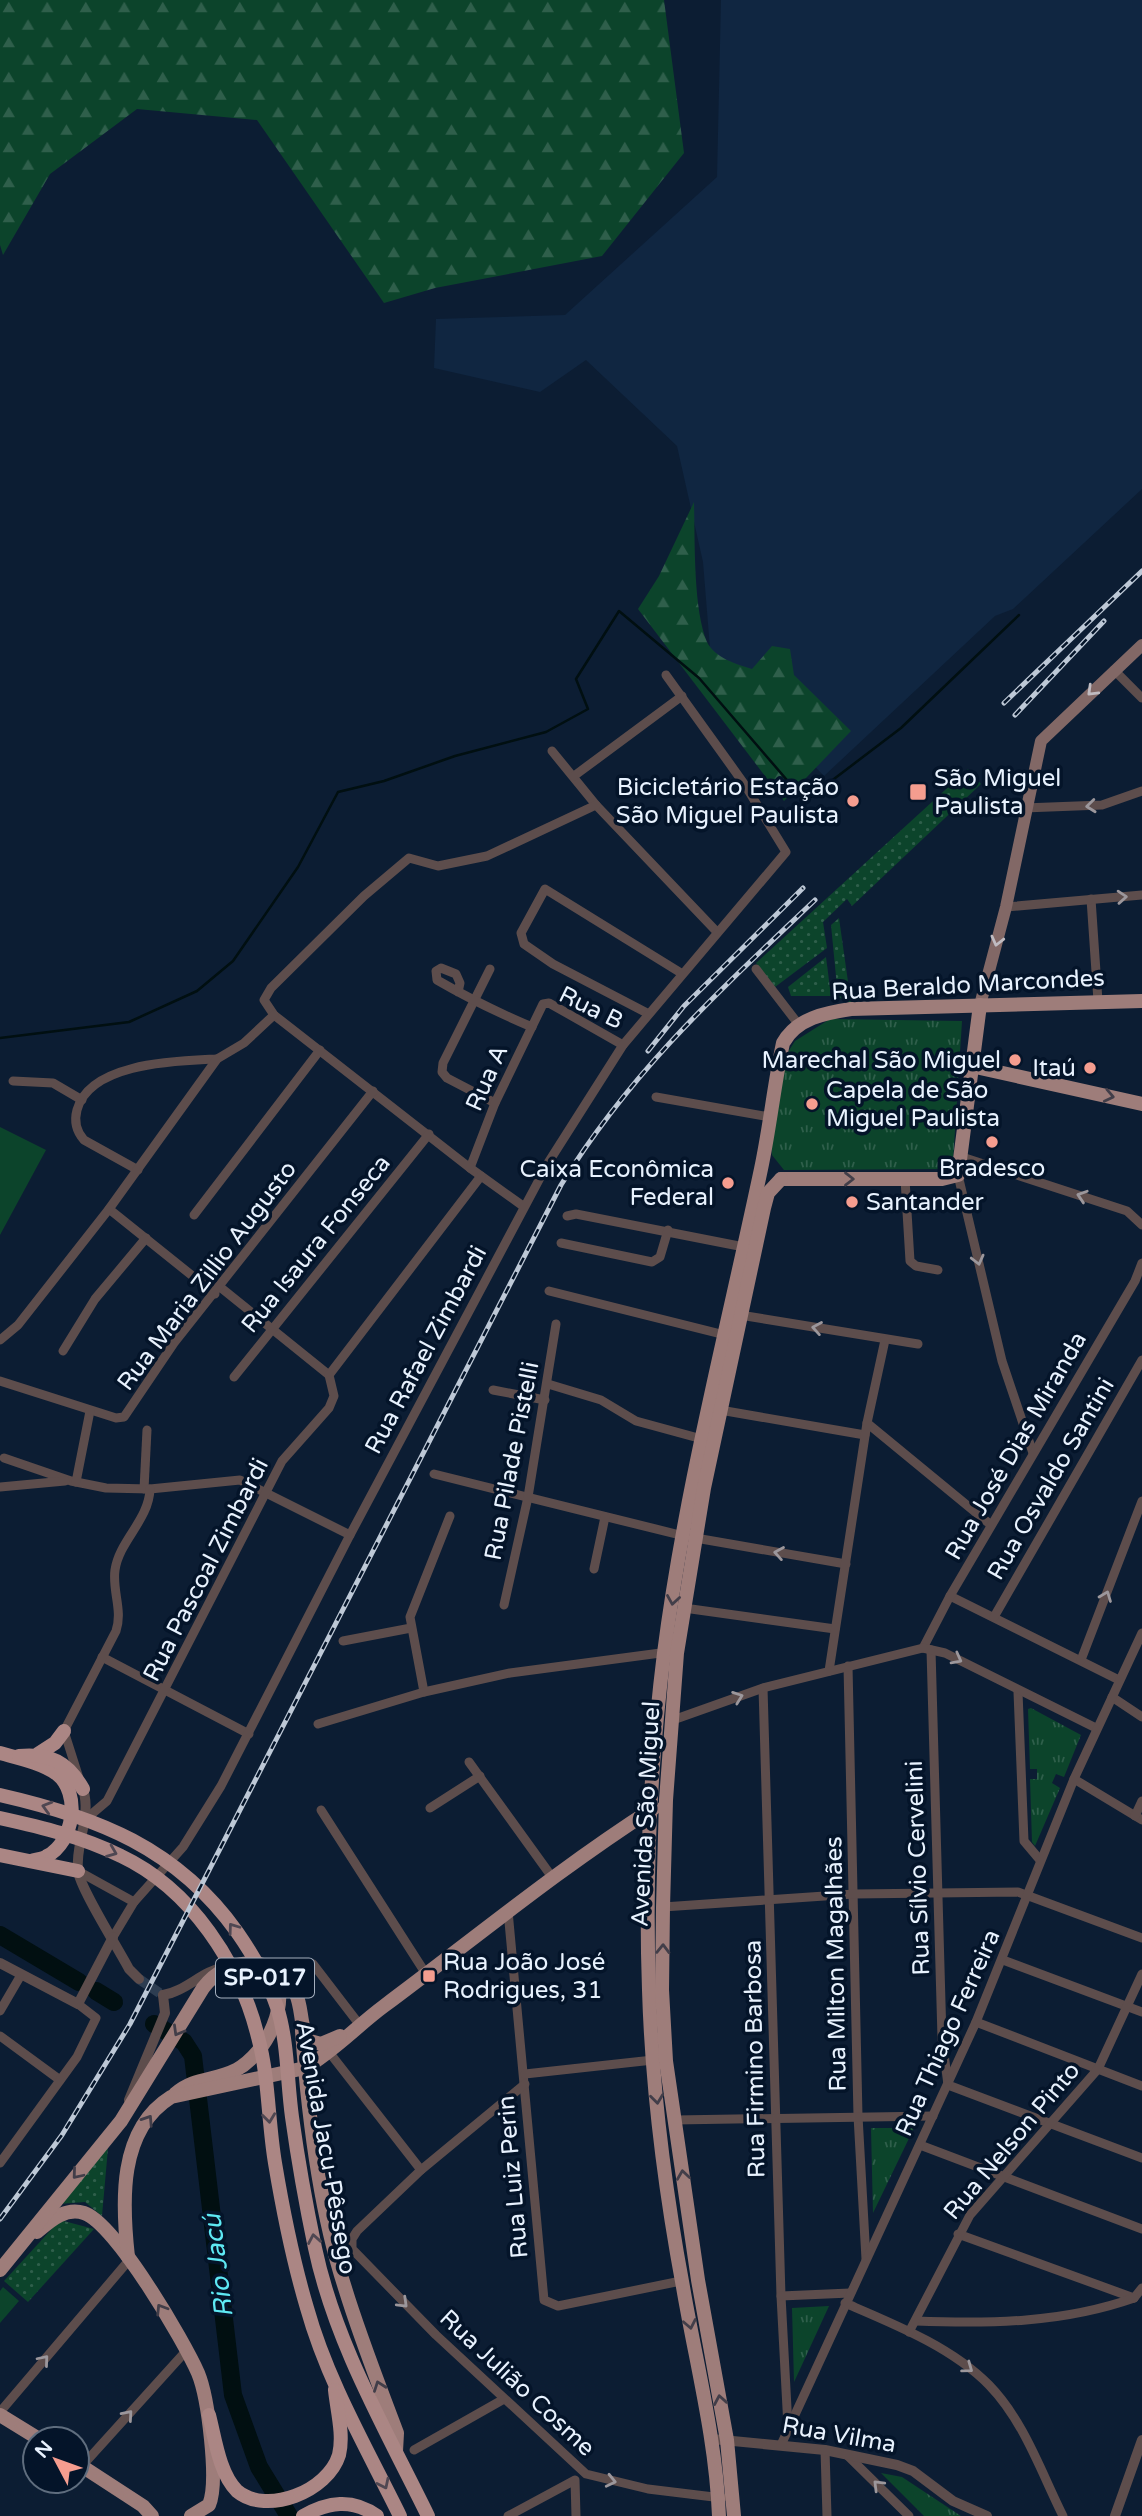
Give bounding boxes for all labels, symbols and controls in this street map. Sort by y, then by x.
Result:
one-way arrow [1087,682,1100,695]
place label: São Miguel Paulista [934,764,1061,821]
place label: Bicicletário Estação São Miguel Paulista [616,773,839,830]
marker: São Miguel Paulista [908,782,928,802]
marker: Bicicletário Estação São Miguel Paulista [845,793,861,809]
one-way arrow [1085,798,1096,813]
one-way arrow [1117,890,1128,905]
one-way arrow [991,935,1005,947]
street label: Rua Beraldo Marcondes [831,963,1105,1007]
street label: Rua B [554,980,628,1036]
street label: Rua A [460,1040,514,1116]
place label: Marechal São Miguel [761,1046,1001,1075]
marker: Marechal São Miguel [1007,1052,1023,1068]
place label: Itaú [1032,1054,1076,1083]
marker: Itaú [1082,1060,1098,1076]
place label: Capela de São Miguel Paulista [826,1076,1000,1133]
one-way arrow [1103,1088,1115,1103]
marker: Capela de São Miguel Paulista [804,1096,820,1112]
marker: Bradesco [984,1134,1000,1150]
street label: Rua Isaura Fonseca [235,1149,397,1339]
place label: Bradesco [939,1154,1045,1183]
street label: Rua Maria Zillio Augusto [111,1155,303,1397]
place label: Caixa Econômica Federal [519,1155,714,1212]
one-way arrow [845,1171,855,1187]
marker: Caixa Econômica Federal [720,1175,736,1191]
place label: Santander [866,1188,985,1217]
one-way arrow [1076,1190,1088,1205]
marker: Santander [844,1194,860,1210]
street label: Rua Rafael Zimbardi [359,1241,493,1459]
one-way arrow [970,1254,984,1266]
one-way arrow [812,1321,823,1336]
street label: Rua José Dias Miranda [939,1327,1093,1565]
street label: Rua Pilade Pistelli [479,1359,545,1563]
street label: Rua Osvaldo Santini [981,1373,1121,1585]
street label: Rua Pascoal Zimbardi [137,1453,275,1687]
one-way arrow [773,1546,785,1561]
one-way arrow [1097,1590,1111,1602]
one-way arrow [666,1594,681,1606]
one-way arrow [949,1651,962,1665]
one-way arrow [731,1691,743,1705]
street label: Avenida São Miguel [626,1700,666,1928]
street label: Rua Sílvio Cervelini [900,1760,936,1976]
one-way arrow [41,1800,53,1815]
street label: Rua Milton Magalhães [819,1836,853,2092]
one-way arrow [105,1844,117,1858]
one-way arrow [229,1923,242,1936]
street label: Rua Thiago Ferreira [889,1925,1007,2141]
street label: Rua Firmino Barbosa [738,1940,772,2178]
one-way arrow [655,1943,670,1954]
place label: Rua João José Rodrigues, 31 [443,1948,605,2005]
road number: SP-017 [216,1958,314,1997]
marker: Rua João José Rodrigues, 31 [421,1968,437,1984]
street label: Avenida Jacu-Pêssego [289,2019,363,2277]
one-way arrow [173,2023,186,2036]
street label: Rua Nelson Pinto [938,2056,1086,2226]
one-way arrow [650,2093,665,2105]
street label: Rua Luiz Perin [491,2094,535,2260]
one-way arrow [261,2112,276,2124]
one-way arrow [140,2115,153,2128]
one-way arrow [73,2165,85,2178]
one-way arrow [676,2170,691,2181]
water label: Rio Jacú [196,2211,240,2319]
one-way arrow [307,2233,322,2245]
one-way arrow [395,2294,408,2307]
one-way arrow [157,2303,170,2316]
street label: Rua Julião Cosme [433,2304,601,2462]
one-way arrow [681,2318,696,2330]
one-way arrow [36,2356,48,2369]
one-way arrow [960,2360,972,2372]
one-way arrow [373,2380,387,2392]
one-way arrow [713,2394,728,2406]
one-way arrow [120,2411,132,2424]
street label: Rua Vilma [780,2411,898,2459]
north arrow [21,2425,91,2495]
text: N [31,2437,57,2462]
one-way arrow [605,2473,617,2487]
one-way arrow [376,2477,390,2489]
one-way arrow [873,2481,886,2494]

